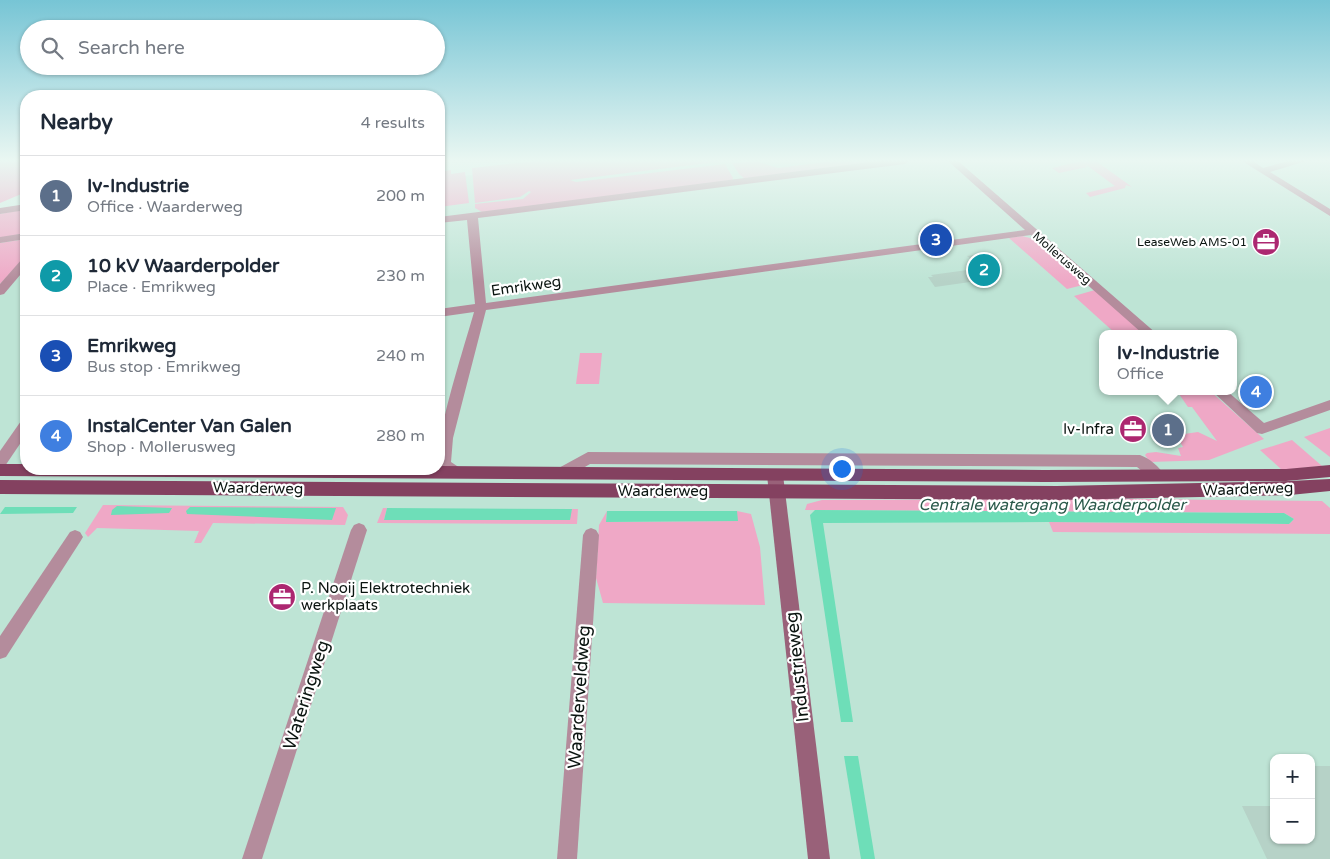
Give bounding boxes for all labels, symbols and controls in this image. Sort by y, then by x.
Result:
search box [20,20,445,75]
icon: search [38,34,66,62]
text: Search here [78,37,185,59]
text: Nearby [40,110,113,135]
text: 4 results [361,113,425,133]
text: Iv-Industrie [87,175,189,197]
text: 1 [51,186,61,206]
text: 200 m [376,186,425,206]
text: Office · Waarderweg [87,197,243,217]
pin: 3 [920,221,952,259]
office icon: LeaseWeb AMS-01 [1251,227,1281,257]
street label: Mollerusweg [1030,229,1094,287]
place label: LeaseWeb AMS-01 [1137,235,1247,249]
pin: 2 [968,251,1000,289]
text: 10 kV Waarderpolder [87,255,279,277]
text: 2 [51,266,61,286]
text: 230 m [376,266,425,286]
street label: Emrikweg [490,272,562,300]
text: Place · Emrikweg [87,277,216,297]
popup [1099,330,1237,395]
text: Emrikweg [87,335,176,357]
text: Iv-Industrie [1117,342,1219,364]
text: 3 [51,346,61,366]
text: 240 m [376,346,425,366]
text: Bus stop · Emrikweg [87,357,241,377]
text: Office [1117,364,1164,384]
pin: 4 [1240,373,1272,411]
pin: 1 [1152,411,1184,449]
office icon: Iv-Infra [1118,414,1148,444]
text: InstalCenter Van Galen [87,415,292,437]
place label: Iv-Infra [1063,420,1114,438]
text: 4 [51,426,61,446]
text: 280 m [376,426,425,446]
text: Shop · Mollerusweg [87,437,236,457]
your location [829,456,855,482]
street label: Waarderweg [213,478,303,498]
street label: Waarderweg [1203,478,1293,500]
street label: Waarderweg [618,482,708,500]
water label: Centrale watergang Waarderpolder [918,495,1187,515]
place label: P. Nooij Elektrotechniek werkplaats [301,579,470,614]
office icon: P. Nooij Elektrotechniek werkplaats [267,582,297,612]
street label: Industrieweg [780,611,814,723]
street label: Waarderveldweg [563,624,595,770]
street label: Wateringweg [278,638,334,752]
map controls [1270,754,1315,844]
button: + [1270,754,1315,799]
button: − [1270,799,1315,844]

